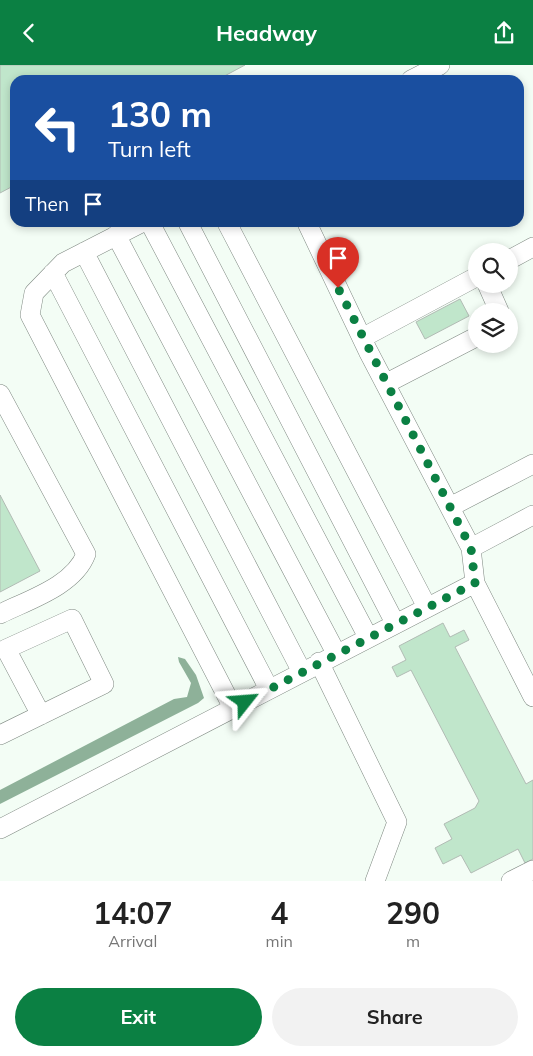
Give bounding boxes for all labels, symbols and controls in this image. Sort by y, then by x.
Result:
icon: back [15,19,43,47]
text: Headway [216,19,317,47]
icon: share [490,19,518,47]
text: 130 m [108,92,212,136]
icon: left [25,95,90,160]
text: Turn left [108,135,191,163]
icon: arrive [79,190,107,218]
text: Then [25,192,69,216]
pin [317,237,359,288]
map controls [468,243,518,353]
button: search [468,243,518,293]
icon: arrive [324,244,352,272]
button: layers [468,303,518,353]
position arrow [218,675,270,727]
text: 14:07 [93,894,173,932]
text: 4 [270,894,288,932]
text: 290 [386,894,440,932]
text: Arrival [108,931,157,951]
text: min [266,931,293,951]
text: m [406,931,420,951]
button: Exit [15,988,262,1046]
button: Share [272,988,518,1046]

